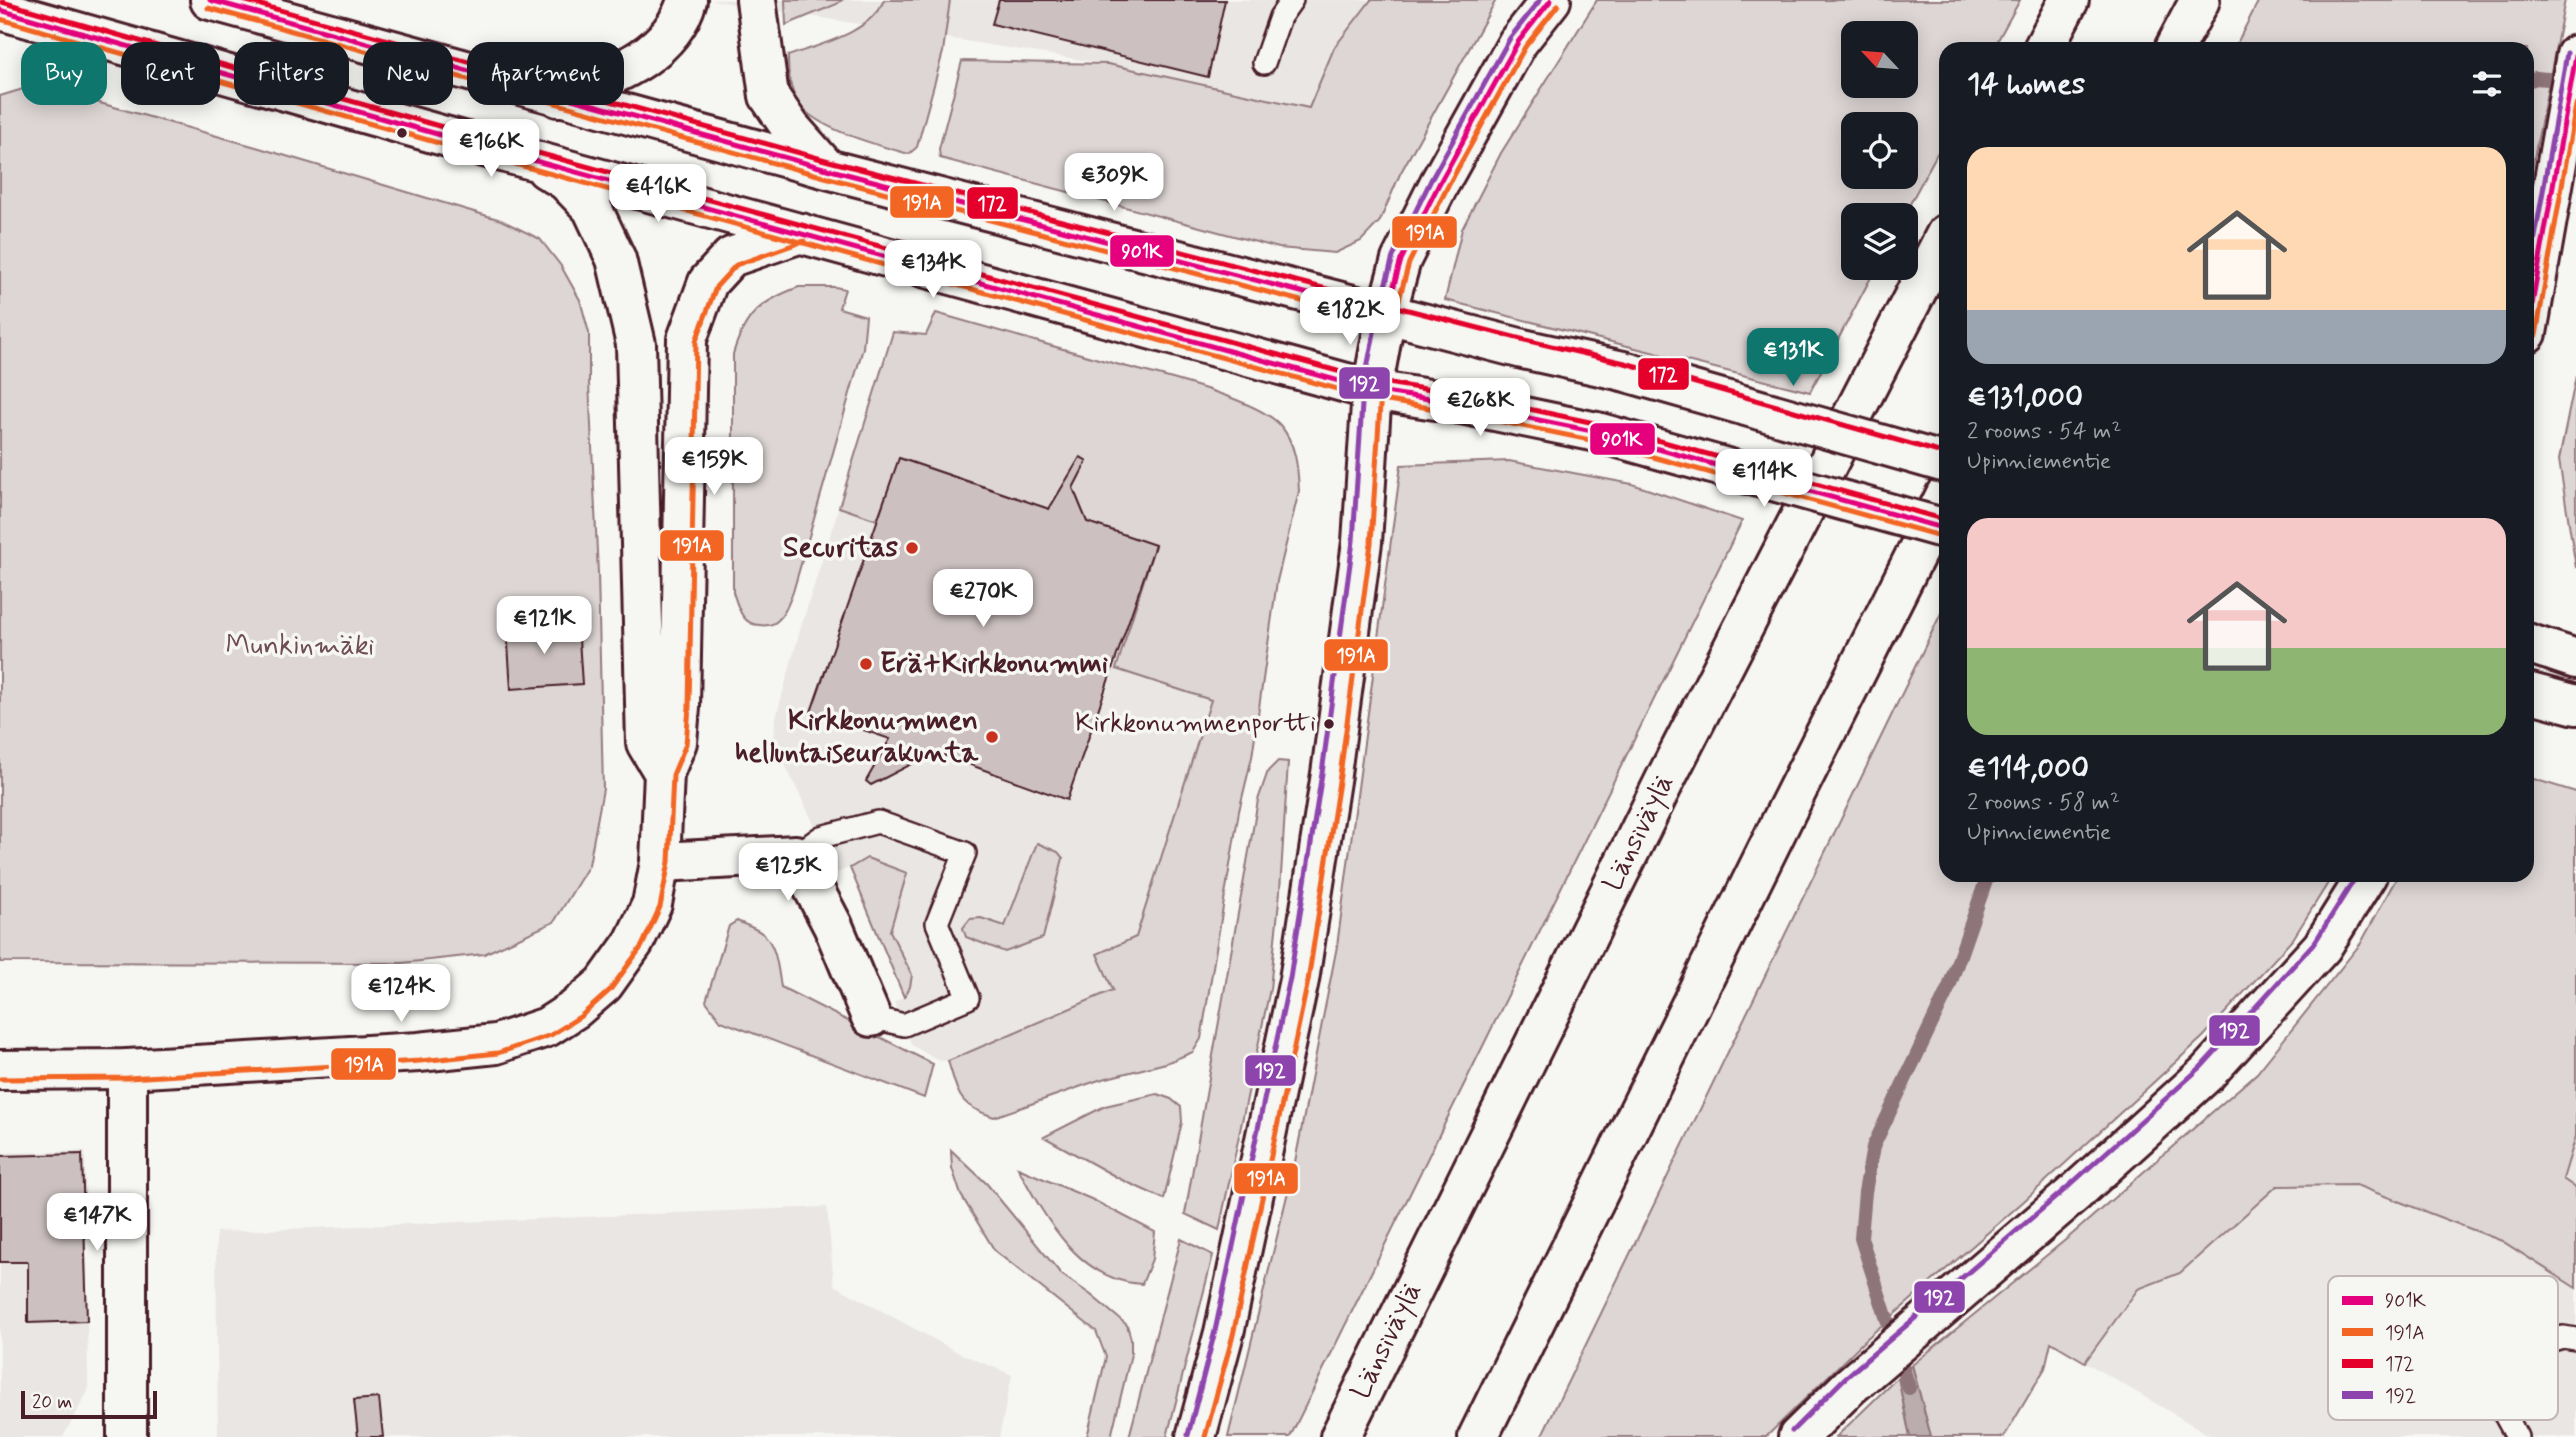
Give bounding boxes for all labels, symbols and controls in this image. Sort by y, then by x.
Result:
north arrow [1841,21,1918,98]
map controls [1841,21,1918,280]
chip: Buy [21,42,107,105]
chip: Rent [121,42,220,105]
chip: Filters [234,42,349,105]
chip: New [363,42,453,105]
chip: Apartment [467,42,624,105]
text: 14 homes [1967,65,2085,104]
icon: filters [2468,65,2506,103]
button: locate [1841,112,1918,189]
pin: €166K [442,120,540,179]
unlabelled marker [395,126,409,140]
text: €166K [458,127,524,157]
pin: €309K [1065,154,1163,213]
text: €309K [1081,161,1147,191]
pin: €416K [609,164,707,224]
text: €416K [625,172,691,202]
line badge: 191A [889,185,955,219]
line badge: 172 [966,186,1019,220]
text: 191A [902,191,942,216]
text: 172 [977,192,1007,217]
icon: home [2174,192,2300,318]
button: layers [1841,203,1918,280]
line badge: 191A [1391,215,1458,249]
text: 191A [1405,221,1445,246]
line badge: 901K [1109,234,1175,268]
pin: €134K [884,240,982,300]
text: 901K [1122,240,1163,265]
text: €134K [901,248,965,278]
pin: €182K [1301,288,1399,347]
text: €182K [1316,295,1384,325]
pin: €131K [1744,328,1842,388]
text: €131K [1763,336,1823,366]
line badge: 172 [1637,357,1690,391]
text: 172 [1648,363,1678,388]
line badge: 192 [1338,366,1391,400]
text: 192 [1348,372,1380,397]
pin: €268K [1431,378,1529,438]
text: €131,000 [1967,378,2083,417]
text: €268K [1446,386,1514,416]
text: 2 rooms · 54 m² [1967,417,2121,447]
line badge: 901K [1589,422,1656,456]
text: 901K [1602,428,1643,453]
pin: €159K [665,438,763,497]
text: €159K [681,445,747,475]
text: Upinniementie [1967,447,2111,477]
pin: €114K [1715,449,1813,509]
text: €114K [1731,457,1797,487]
line badge: 191A [659,529,725,562]
place label: Securitas [783,530,898,567]
text: 191A [672,534,712,559]
marker: Securitas [904,540,920,556]
icon: home [2174,563,2300,689]
pin: €270K [934,570,1032,629]
text: €270K [949,577,1017,607]
pin: €121K [495,596,593,656]
text: €121K [513,604,575,634]
park label: Munkinmäki [226,628,374,665]
line badge: 191A [1323,638,1389,672]
text: 191A [1336,644,1376,669]
place label: Erä+Kirkkonummi [880,646,1108,683]
marker: Erä+Kirkkonummi [858,656,874,672]
place label: Kirkkonummen helluntaiseurakunta [735,703,979,772]
place label: Kirkkonummenportti [1075,707,1316,741]
marker: Kirkkonummenportti [1322,717,1336,731]
marker: Kirkkonummen helluntaiseurakunta [984,729,1000,745]
text: €114,000 [1967,749,2089,788]
street label: Länsiväylä [1595,769,1683,897]
text: 2 rooms · 58 m² [1967,788,2120,818]
text: Upinniementie [1967,818,2111,848]
pin: €125K [739,844,837,903]
text: €125K [755,851,821,881]
pin: €124K [352,964,450,1024]
text: €124K [367,972,435,1002]
line badge: 192 [2208,1014,2261,1047]
text: 192 [2218,1019,2250,1044]
line badge: 191A [330,1047,397,1081]
text: 191A [344,1053,384,1078]
line badge: 192 [1244,1054,1297,1087]
text: 192 [1254,1059,1286,1084]
line badge: 191A [1233,1162,1299,1195]
text: 191A [1246,1167,1286,1192]
pin: €147K [48,1194,146,1253]
text: €147K [63,1201,131,1231]
legend [2328,1276,2558,1420]
street label: Länsiväylä [1343,1277,1431,1405]
line badge: 192 [1913,1280,1966,1314]
text: 192 [1923,1286,1955,1311]
text: 901K [2385,1289,2427,1314]
text: 191A [2385,1321,2425,1346]
text: 172 [2385,1352,2414,1377]
text: 192 [2385,1384,2416,1409]
scale bar [21,1388,158,1420]
text: 20 m [32,1390,72,1415]

